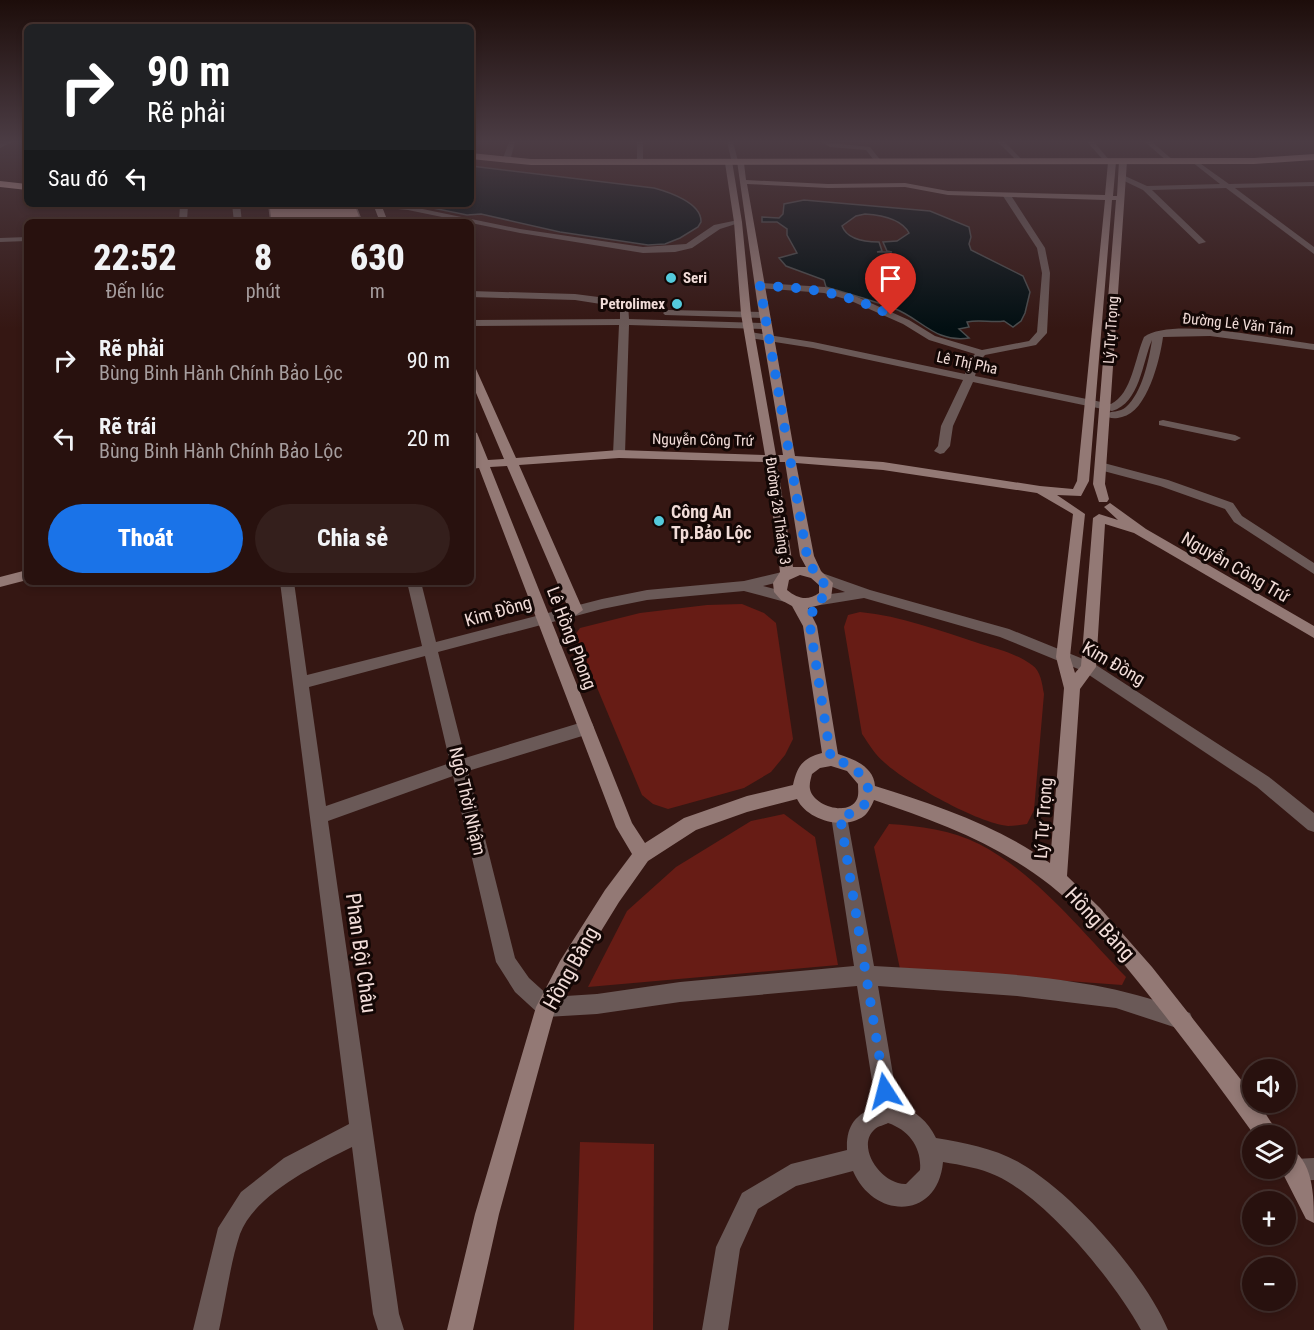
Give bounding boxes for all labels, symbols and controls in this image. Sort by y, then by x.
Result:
text: 90 m [147,47,230,96]
icon: right [48,48,126,126]
text: Rẽ phải [147,97,226,129]
icon: left [120,162,153,195]
text: Sau đó [48,166,108,191]
text: 22:52 [93,237,177,279]
text: 8 [254,237,272,279]
text: 630 [350,237,405,279]
pin [865,253,916,315]
icon: arrive [874,262,907,295]
place label: Seri [683,269,707,287]
marker: Seri [664,271,678,285]
text: Đến lúc [105,279,164,303]
text: phút [246,279,281,303]
text: m [370,279,385,303]
place label: Petrolimex [600,295,665,313]
street label: Lý Tự Trọng [1100,295,1122,365]
marker: Petrolimex [670,297,684,311]
street label: Đường Lê Văn Tám [1182,309,1294,339]
text: Rẽ phải [99,336,164,361]
icon: right [48,344,81,377]
text: 90 m [407,348,450,373]
street label: Lê Thị Pha [935,348,999,378]
text: Bùng Binh Hành Chính Bảo Lộc [99,361,343,385]
text: Rẽ trái [99,414,156,439]
icon: left [48,422,81,455]
text: 20 m [407,426,450,451]
street label: Nguyễn Công Trứ [652,430,755,450]
text: Bùng Binh Hành Chính Bảo Lộc [99,439,343,463]
street label: Đường 28 Tháng 3 [762,456,794,566]
place label: Công An Tp.Bảo Lộc [671,501,752,543]
button: Thoát [48,504,243,573]
button: Chia sẻ [255,504,450,573]
marker: Công An Tp.Bảo Lộc [652,514,666,528]
street label: Nguyễn Công Trứ [1178,527,1294,607]
street label: Lê Hồng Phong [543,584,601,692]
street label: Kim Đồng [462,591,534,631]
street label: Kim Đồng [1079,637,1149,689]
street label: Ngô Thời Nhậm [445,745,491,857]
street label: Lý Tự Trọng [1030,777,1056,859]
street label: Hồng Bàng [1060,883,1140,965]
street label: Phan Bội Châu [341,892,381,1014]
street label: Hồng Bàng [538,922,604,1014]
position arrow [853,1059,917,1123]
map controls [1242,1059,1296,1311]
button: sound [1242,1059,1296,1113]
button: layers [1242,1125,1296,1179]
button: + [1242,1191,1296,1245]
button: − [1242,1257,1296,1311]

